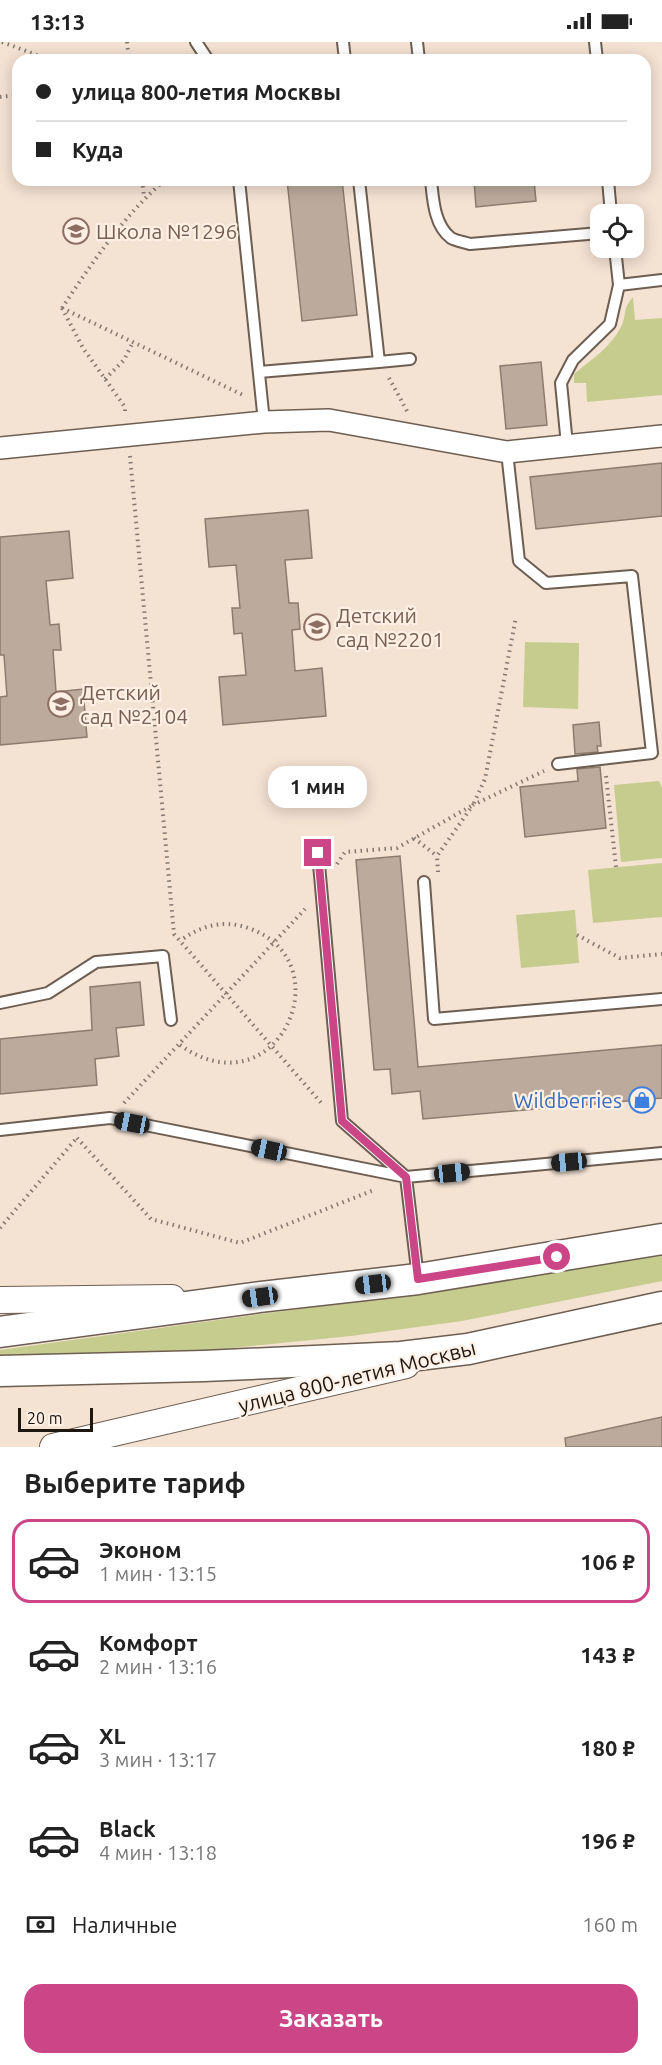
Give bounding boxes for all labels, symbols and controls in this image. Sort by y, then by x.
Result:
text: 13:13 [30,9,85,34]
text: улица 800-летия Москвы [72,79,341,104]
text: Куда [72,137,123,162]
map controls [590,204,644,258]
button: locate [590,204,644,258]
school or university icon: Школа №1296 [61,216,91,246]
place label: Школа №1296 [96,219,237,243]
place label: Детский сад №2201 [336,603,444,651]
school or university icon: Детский сад №2201 [302,612,332,642]
place label: Детский сад №2104 [80,680,188,728]
school or university icon: Детский сад №2104 [46,689,76,719]
callout: 1 мин [268,766,368,808]
text: 1 мин [290,775,345,798]
route end [304,839,331,866]
shop icon: Wildberries [627,1085,657,1115]
place label: Wildberries [514,1088,622,1112]
car [113,1111,151,1135]
car [250,1137,288,1163]
car [550,1151,588,1173]
car [433,1162,471,1184]
route start [543,1243,570,1270]
car [354,1273,392,1295]
car [241,1286,279,1308]
street label: улица 800-летия Москвы [236,1335,478,1417]
scale bar [18,1405,93,1432]
text: 20 m [27,1409,63,1427]
text: Выберите тариф [24,1468,246,1498]
icon: car [27,1534,81,1588]
text: Эконом [99,1537,181,1562]
text: 106 ₽ [580,1549,635,1574]
text: 1 мин · 13:15 [99,1562,217,1585]
icon: car [27,1627,81,1681]
text: Комфорт [99,1630,198,1655]
text: 143 ₽ [580,1642,635,1667]
text: 2 мин · 13:16 [99,1655,217,1678]
icon: car [27,1720,81,1774]
text: XL [99,1723,126,1748]
text: 180 ₽ [580,1735,635,1760]
text: 3 мин · 13:17 [99,1748,217,1771]
icon: car [27,1813,81,1867]
text: Black [99,1816,156,1841]
text: 196 ₽ [580,1828,635,1853]
text: 4 мин · 13:18 [99,1841,217,1864]
icon: cash [24,1908,57,1941]
text: Наличные [72,1912,177,1937]
text: 160 m [582,1913,638,1936]
button: Заказать [24,1984,638,2053]

